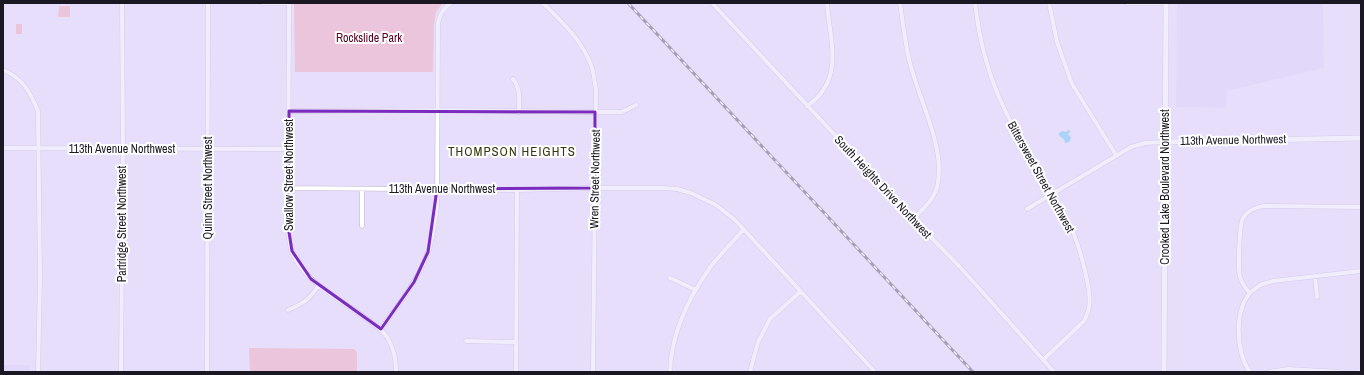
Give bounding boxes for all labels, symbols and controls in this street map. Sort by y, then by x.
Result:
park label: Rockslide Park [336,30,402,46]
street label: Crooked Lake Boulevard Northwest [1157,109,1173,265]
street label: Bittersweet Street Northwest [1004,118,1078,236]
street label: Swallow Street Northwest [281,119,297,231]
street label: Wren Street Northwest [586,129,604,229]
street label: 113th Avenue Northwest [1180,131,1287,149]
street label: South Heights Drive Northwest [831,132,935,242]
street label: Quinn Street Northwest [200,136,216,239]
street label: 113th Avenue Northwest [69,141,175,157]
district label: THOMPSON HEIGHTS [448,143,576,160]
street label: Partridge Street Northwest [114,165,130,282]
street label: 113th Avenue Northwest [389,181,495,197]

